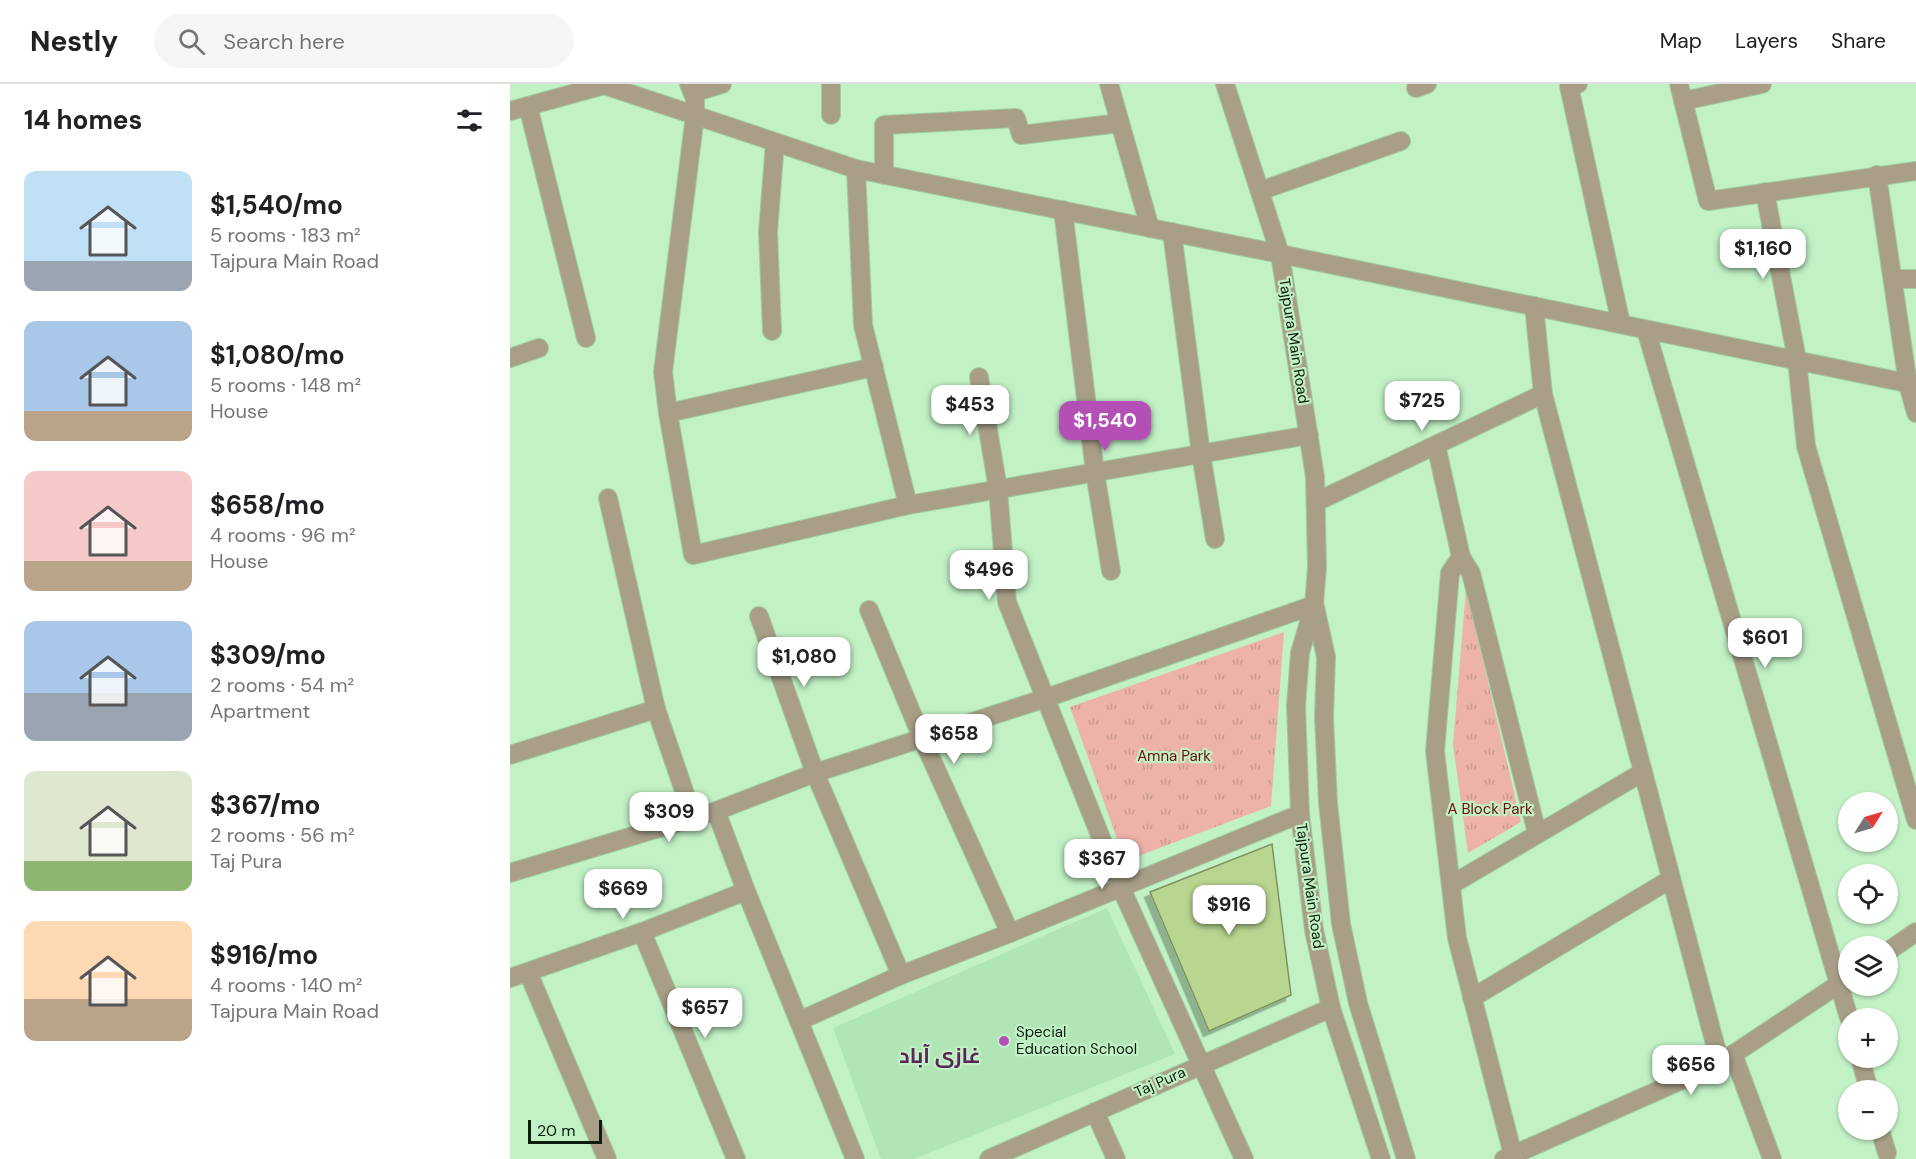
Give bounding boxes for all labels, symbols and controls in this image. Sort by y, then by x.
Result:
search box [154,14,574,68]
text: Nestly [30,23,118,60]
icon: search [175,25,208,58]
text: Search here [223,27,345,56]
text: Map [1660,27,1702,55]
text: Layers [1735,27,1798,55]
text: Share [1831,27,1886,55]
text: 14 homes [24,103,142,137]
icon: filters [453,104,486,137]
text: $1,540/mo [210,188,343,222]
icon: home [72,195,144,267]
text: 5 rooms · 183 m² [210,222,361,248]
pin: $1,160 [1714,229,1812,280]
text: $1,160 [1734,235,1792,261]
text: Tajpura Main Road [210,248,379,274]
street label: Tajpura Main Road [1274,277,1314,405]
text: $1,080/mo [210,338,345,372]
icon: home [72,345,144,417]
text: 5 rooms · 148 m² [210,372,361,398]
pin: $725 [1386,381,1458,432]
pin: $453 [934,385,1006,436]
text: $725 [1399,387,1445,413]
text: $453 [945,391,995,417]
text: House [210,398,268,424]
pin: $1,540 [1056,401,1154,452]
text: $1,540 [1073,407,1137,433]
text: $658/mo [210,488,325,522]
icon: home [72,495,144,567]
text: 4 rooms · 96 m² [210,522,356,548]
text: House [210,548,268,574]
pin: $496 [953,550,1025,601]
text: $496 [964,556,1014,582]
pin: $601 [1729,618,1801,669]
text: $601 [1742,624,1788,650]
pin: $1,080 [755,637,853,688]
text: $309/mo [210,638,326,672]
text: $1,080 [771,643,837,669]
icon: home [72,645,144,717]
text: 2 rooms · 54 m² [210,672,354,698]
text: Apartment [210,698,310,724]
pin: $658 [918,714,990,765]
text: $658 [929,720,979,746]
park label: Amna Park [1137,746,1211,766]
text: $367/mo [210,788,320,822]
pin: $309 [633,792,705,843]
north arrow [1838,792,1898,852]
map controls [1838,792,1898,1140]
icon: home [72,795,144,867]
text: $309 [644,798,694,824]
park label: A Block Park [1448,799,1533,819]
text: 2 rooms · 56 m² [210,822,355,848]
street label: Tajpura Main Road [1291,822,1329,950]
pin: $367 [1066,839,1138,890]
text: $367 [1078,845,1126,871]
text: Taj Pura [210,848,282,874]
button: locate [1838,864,1898,924]
pin: $669 [587,869,659,920]
text: $669 [598,875,648,901]
pin: $916 [1193,885,1265,936]
text: $916 [1207,891,1251,917]
button: layers [1838,936,1898,996]
text: $916/mo [210,938,318,972]
icon: home [72,945,144,1017]
text: 4 rooms · 140 m² [210,972,362,998]
pin: $657 [669,988,741,1039]
text: $657 [681,994,729,1020]
text: Tajpura Main Road [210,998,379,1024]
button: + [1838,1008,1898,1068]
place label: Special Education School [1016,1022,1137,1059]
marker: Special Education School [997,1034,1011,1048]
district label: غازى آباد [899,1042,981,1070]
pin: $656 [1655,1045,1727,1096]
text: $656 [1666,1051,1716,1077]
street label: Taj Pura [1131,1062,1189,1102]
button: − [1838,1080,1898,1140]
scale bar [528,1117,602,1144]
text: 20 m [537,1120,576,1141]

